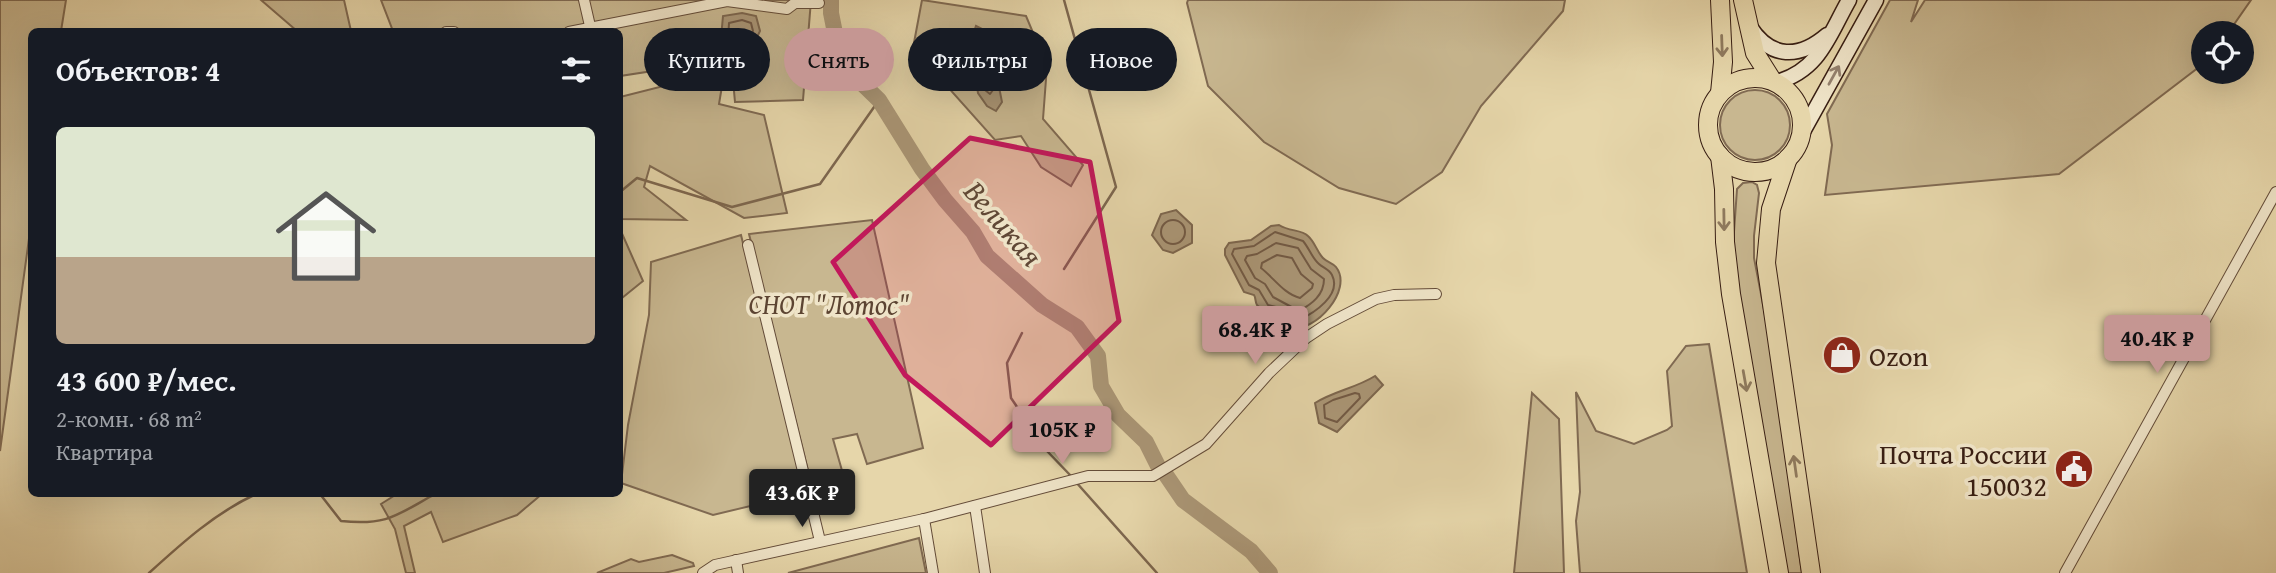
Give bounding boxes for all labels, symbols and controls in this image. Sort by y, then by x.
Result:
map controls [2191,21,2254,84]
button: locate [2191,21,2254,84]
chip: Купить [644,28,770,91]
chip: Снять [784,28,894,91]
chip: Фильтры [908,28,1052,91]
chip: Новое [1066,28,1177,91]
one-way arrow [1716,35,1729,58]
text: Объектов: 4 [56,48,220,92]
icon: filters [557,51,595,89]
one-way arrow [1828,65,1841,86]
water label: Великая [953,170,1054,276]
icon: home [263,173,389,299]
one-way arrow [1717,208,1731,231]
park label: СНОТ "Лотос" [749,283,909,324]
pin: 68.4K ₽ [1190,306,1320,366]
text: 68.4K ₽ [1218,312,1292,345]
pin: 40.4K ₽ [2092,316,2222,375]
text: 40.4K ₽ [2120,321,2194,354]
shop icon: Ozon [1821,334,1863,376]
place label: Ozon [1869,335,1929,376]
text: 43 600 ₽/мес. [56,358,237,402]
one-way arrow [1739,369,1752,392]
text: 2-комн. · 68 m² [56,402,202,435]
pin: 105K ₽ [1005,406,1119,466]
text: 105K ₽ [1028,412,1096,445]
place label: Почта России 150032 [1879,433,2047,506]
text: Квартира [56,435,153,468]
public building icon: Почта России 150032 [2053,448,2095,490]
one-way arrow [1788,455,1801,478]
pin: 43.6K ₽ [737,470,867,529]
text: 43.6K ₽ [765,475,839,508]

